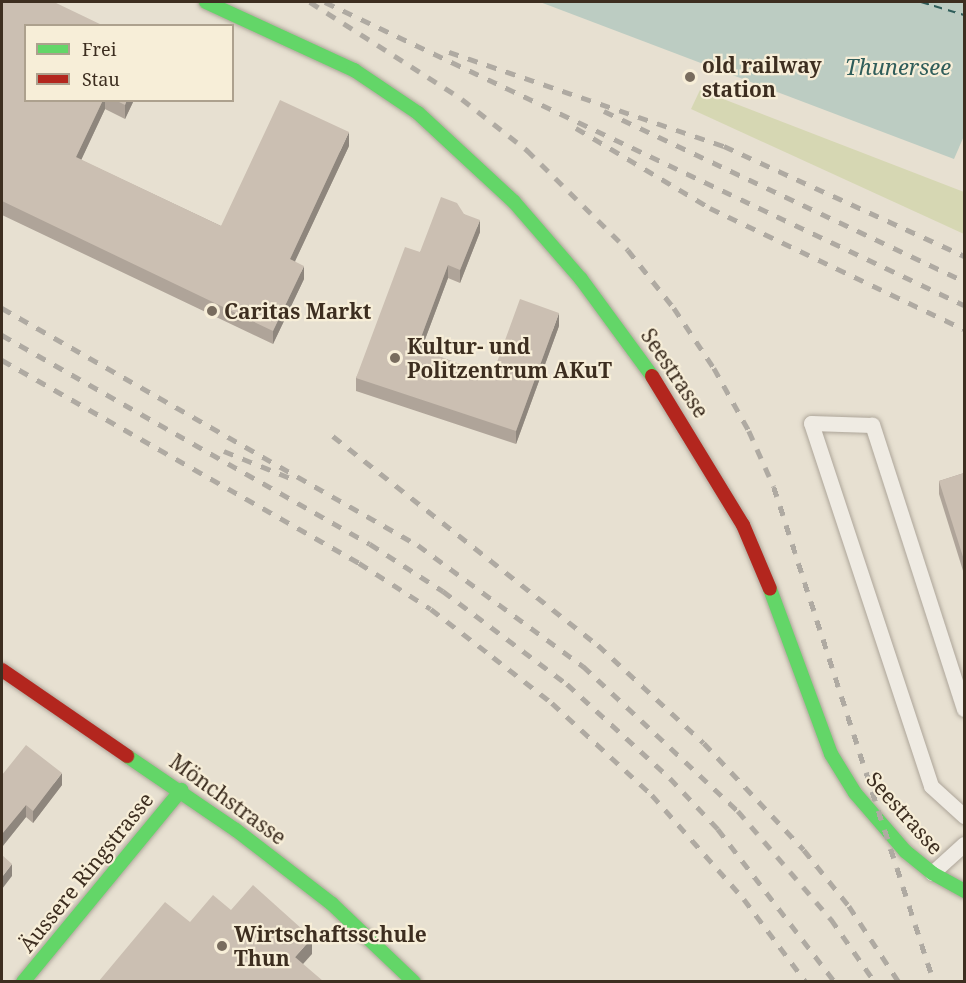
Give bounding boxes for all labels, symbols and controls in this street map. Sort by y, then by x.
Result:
legend [24,24,234,102]
text: Frei [82,37,117,61]
place label: old railway station [702,52,822,102]
water label: Thunersee [845,54,951,80]
text: Stau [82,67,120,91]
marker: old railway station [683,70,697,84]
place label: Caritas Markt [224,298,371,324]
marker: Caritas Markt [205,304,219,318]
street label: Seestrasse [636,324,714,422]
place label: Kultur- und Politzentrum AKuT [407,333,612,383]
marker: Kultur- und Politzentrum AKuT [388,351,402,365]
street label: Mönchstrasse [165,748,291,850]
street label: Seestrasse [861,767,949,859]
street label: Äussere Ringstrasse [14,787,158,957]
place label: Wirtschaftsschule Thun [234,921,427,971]
marker: Wirtschaftsschule Thun [215,939,229,953]

